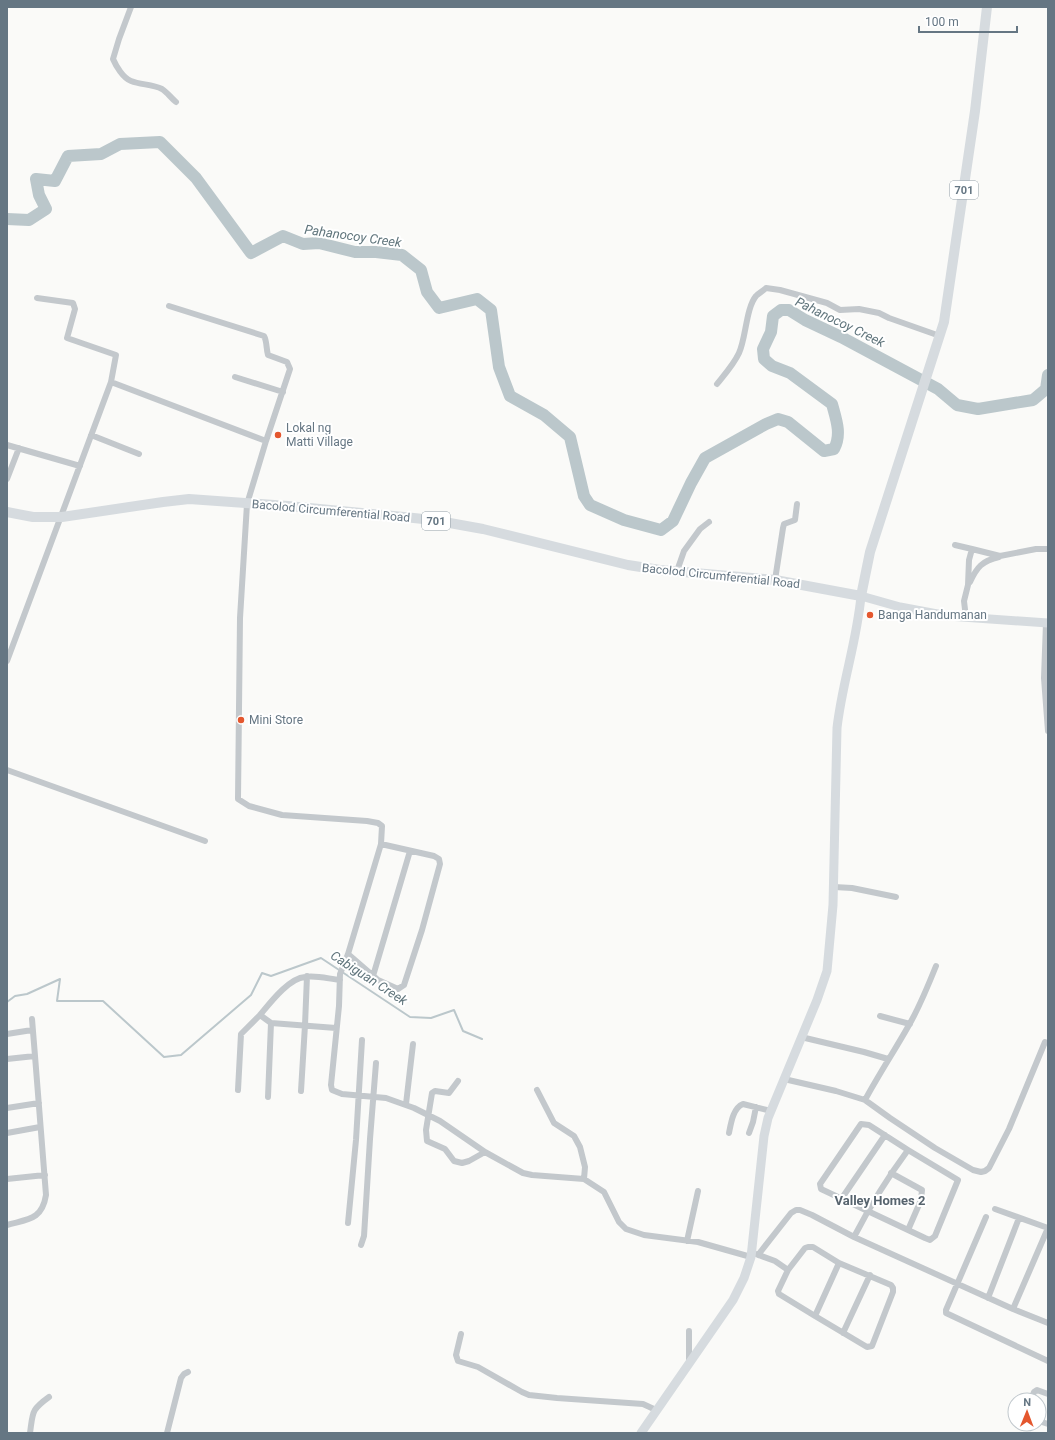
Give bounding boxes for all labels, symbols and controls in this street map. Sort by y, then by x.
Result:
scale bar [919,8,1017,34]
text: 100 m [925,15,959,29]
road number: 701 [950,181,978,199]
water label: Pahanocoy Creek [304,222,403,250]
water label: Pahanocoy Creek [793,294,888,350]
place label: Lokal ng Matti Village [286,421,353,449]
marker: Lokal ng Matti Village [273,430,283,440]
street label: Bacolod Circumferential Road [251,497,411,525]
road number: 701 [422,512,450,530]
street label: Bacolod Circumferential Road [641,561,801,591]
place label: Banga Handumanan [878,608,987,622]
marker: Banga Handumanan [865,610,875,620]
place label: Mini Store [249,713,303,727]
marker: Mini Store [236,715,246,725]
water label: Cabiguan Creek [328,948,411,1009]
district label: Valley Homes 2 [835,1193,925,1208]
north arrow [1007,1392,1047,1432]
text: N [1023,1396,1031,1409]

